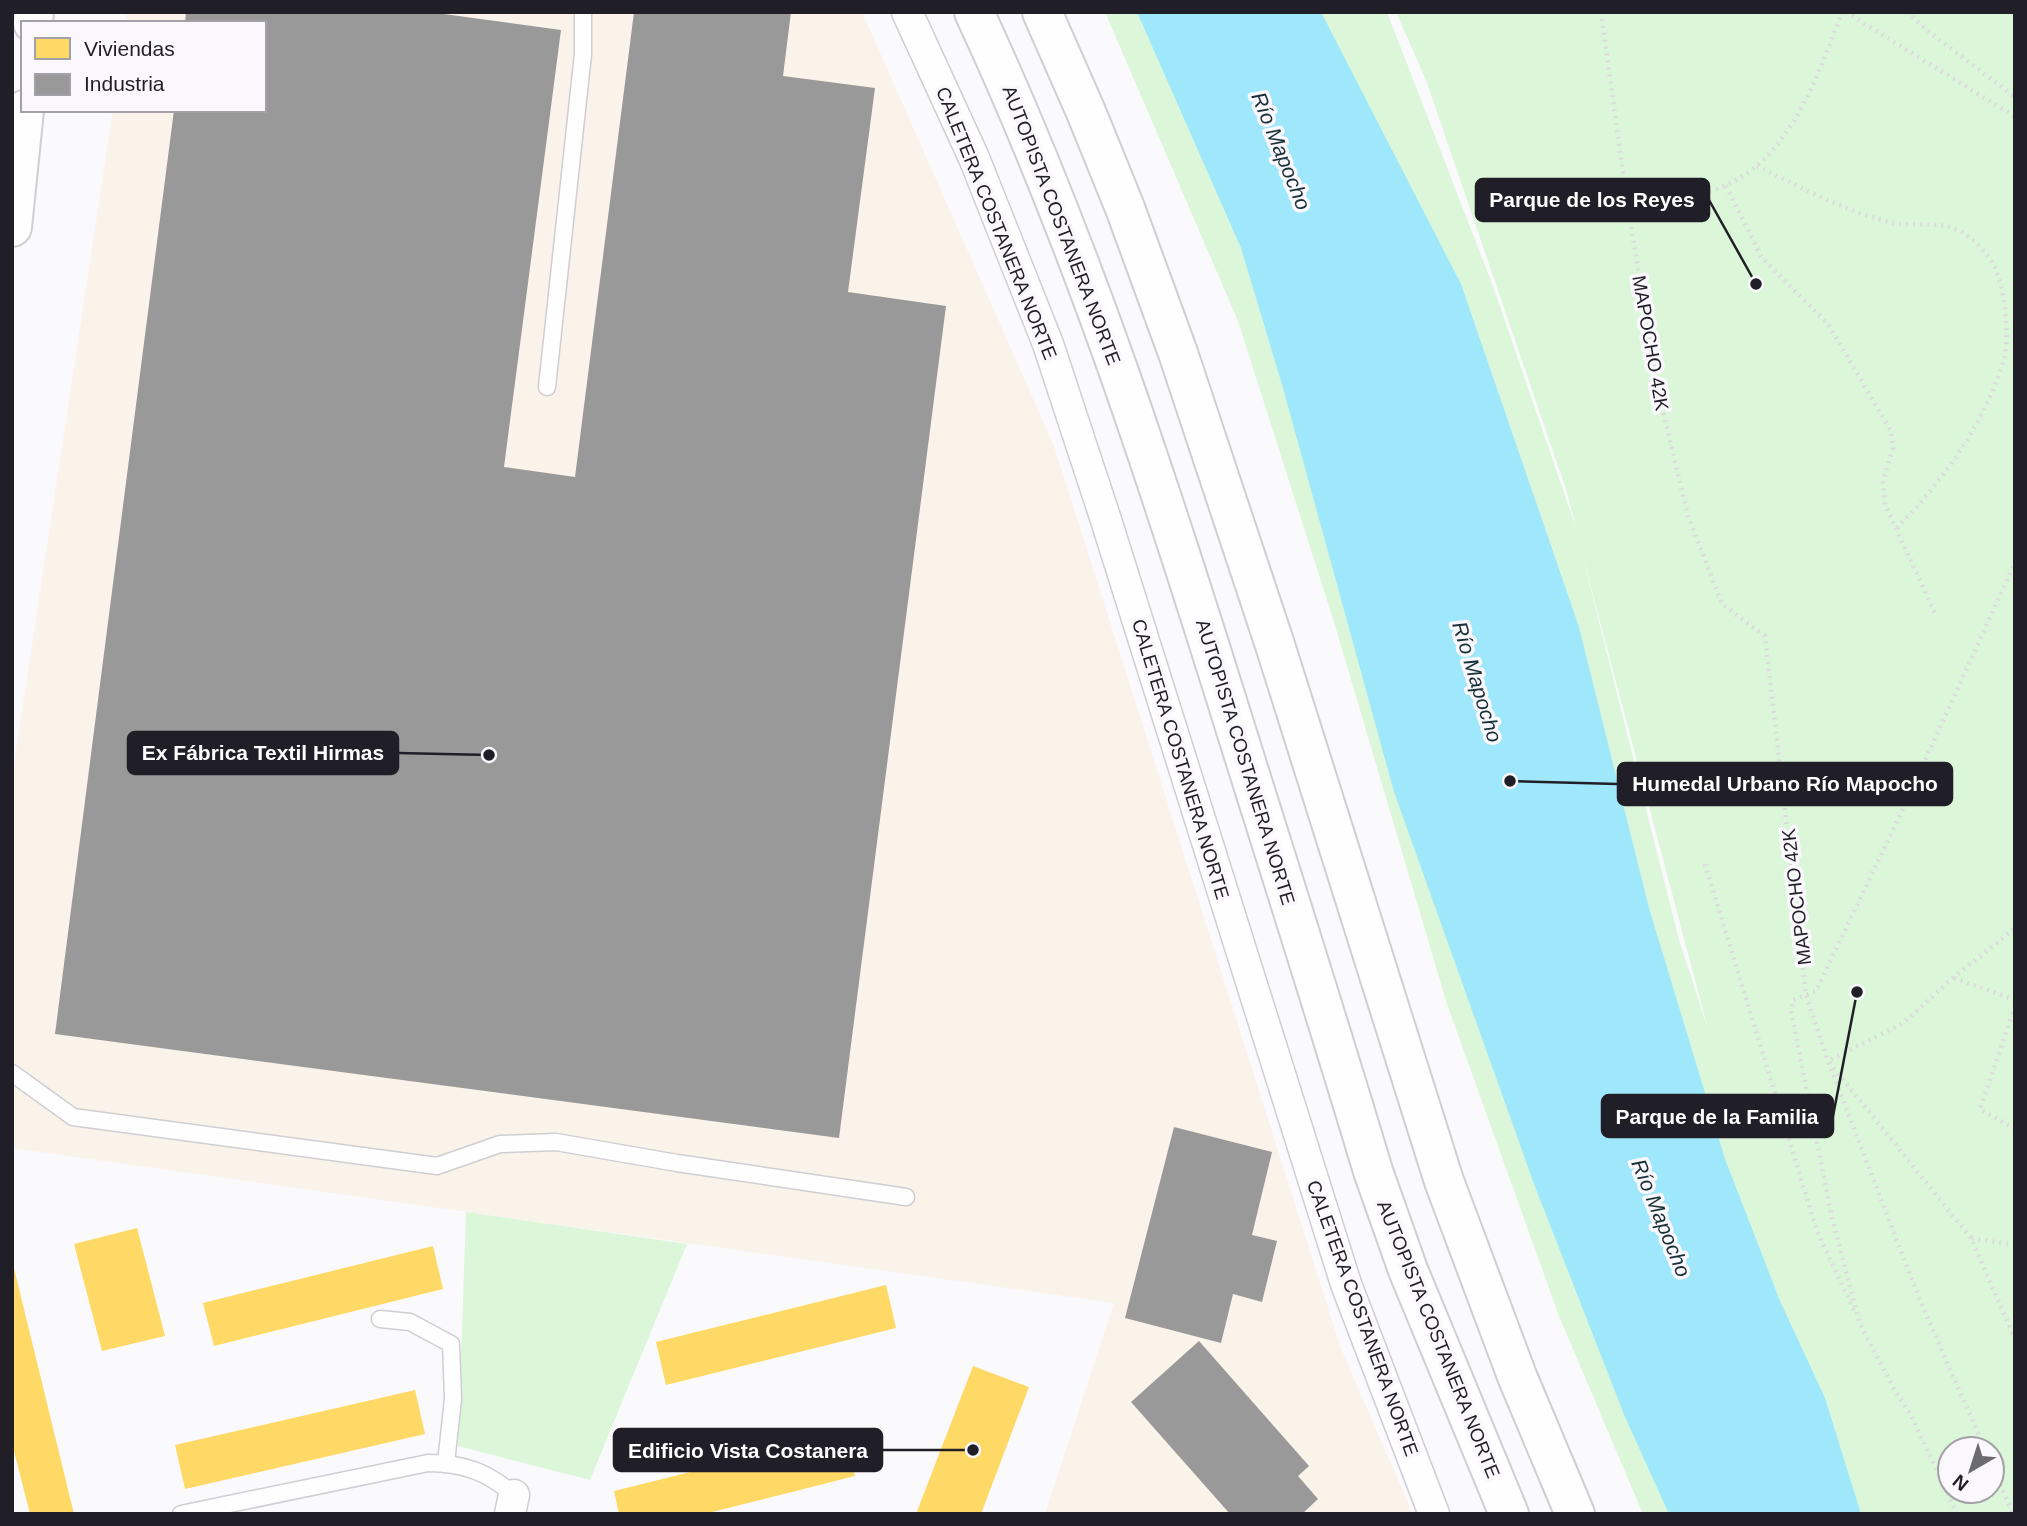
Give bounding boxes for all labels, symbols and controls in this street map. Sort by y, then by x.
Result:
legend [21,21,266,112]
text: Viviendas [84,37,175,60]
text: Industria [84,72,165,95]
street label: AUTOPISTA COSTANERA NORTE [998,83,1125,368]
street label: CALETERA COSTANERA NORTE [932,84,1061,362]
water label: Río Mapocho [1247,89,1316,213]
callout: Parque de los Reyes [1476,179,1709,221]
text: Parque de los Reyes [1489,188,1695,211]
street label: MAPOCHO 42K [1628,274,1673,413]
street label: CALETERA COSTANERA NORTE [1128,617,1233,902]
street label: AUTOPISTA COSTANERA NORTE [1192,617,1299,907]
water label: Río Mapocho [1448,619,1507,745]
callout: Ex Fábrica Textil Hirmas [128,732,398,774]
text: Ex Fábrica Textil Hirmas [142,741,384,764]
callout: Humedal Urbano Río Mapocho [1618,763,1952,805]
text: Humedal Urbano Río Mapocho [1632,772,1938,795]
street label: MAPOCHO 42K [1778,827,1815,966]
callout: Parque de la Familia [1602,1095,1833,1137]
text: Parque de la Familia [1615,1105,1819,1128]
water label: Río Mapocho [1627,1156,1696,1280]
street label: CALETERA COSTANERA NORTE [1303,1177,1422,1459]
street label: AUTOPISTA COSTANERA NORTE [1373,1197,1504,1481]
callout: Edificio Vista Costanera [614,1429,882,1471]
north arrow [1936,1435,2006,1505]
text: Edificio Vista Costanera [628,1439,868,1462]
text: N [1949,1470,1973,1495]

